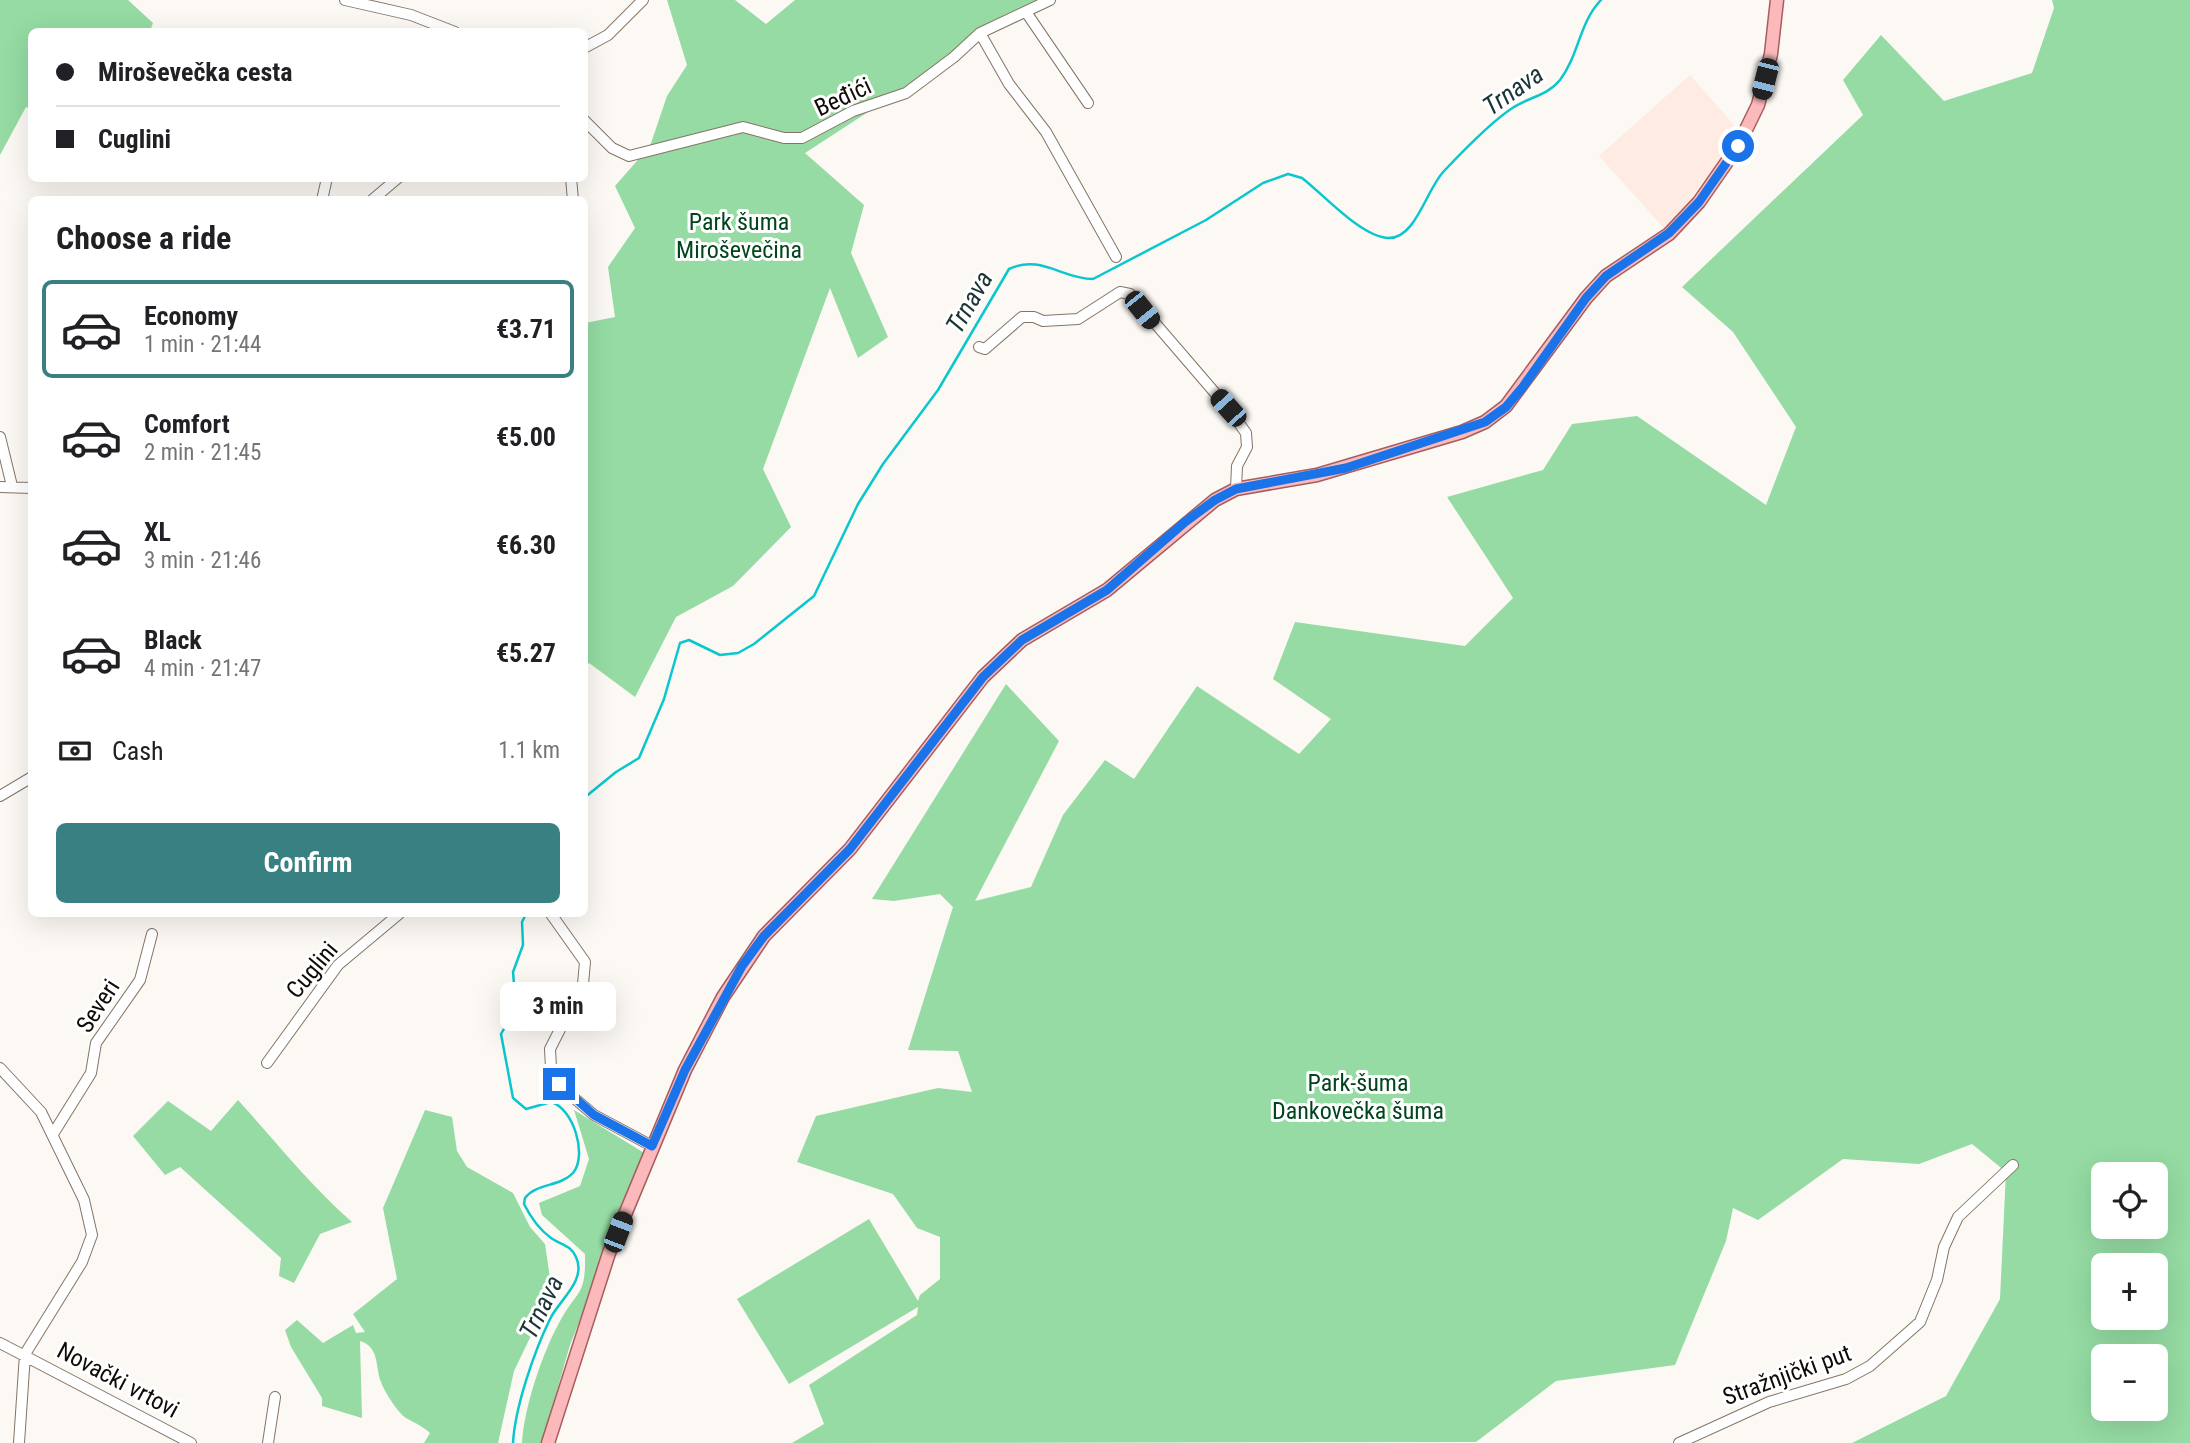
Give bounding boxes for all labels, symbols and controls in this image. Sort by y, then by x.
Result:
car [1750,56,1781,102]
text: Miroševečka cesta [98,57,292,87]
water label: Trnava [1477,59,1549,121]
street label: Beđići [810,72,876,122]
text: Cuglini [98,124,171,154]
route start [1722,130,1754,162]
park label: Park šuma Miroševečina [676,208,802,264]
text: Choose a ride [56,219,231,257]
water label: Trnava [939,266,999,338]
car [1121,287,1164,333]
icon: car [60,298,123,361]
text: Economy [144,301,238,331]
text: €3.71 [496,314,556,344]
text: 1 min · 21:44 [144,331,261,358]
car [1207,385,1250,431]
icon: car [60,406,123,469]
text: Comfort [144,409,230,439]
text: €5.00 [496,422,556,452]
text: 2 min · 21:45 [144,439,261,466]
icon: car [60,514,123,577]
text: XL [144,517,171,547]
text: €6.30 [496,530,556,560]
text: 3 min · 21:46 [144,547,261,574]
icon: car [60,622,123,685]
text: Black [144,625,202,655]
text: €5.27 [496,638,556,668]
text: 4 min · 21:47 [144,655,261,682]
icon: cash [56,732,94,770]
text: Cash [112,736,164,766]
text: 1.1 km [498,737,560,764]
button: Confirm [56,823,560,903]
street label: Cuglini [280,936,344,1004]
street label: Severi [71,974,125,1038]
callout: 3 min [501,982,617,1032]
text: 3 min [532,993,584,1020]
route end [543,1068,575,1100]
park label: Park-šuma Dankovečka šuma [1272,1069,1444,1125]
map controls [2091,1162,2168,1421]
button: locate [2091,1162,2168,1239]
car [601,1209,636,1255]
button: + [2091,1253,2168,1330]
water label: Trnava [513,1270,569,1344]
street label: Novački vrtovi [52,1336,184,1424]
street label: Stražnjički put [1719,1339,1855,1411]
button: − [2091,1344,2168,1421]

